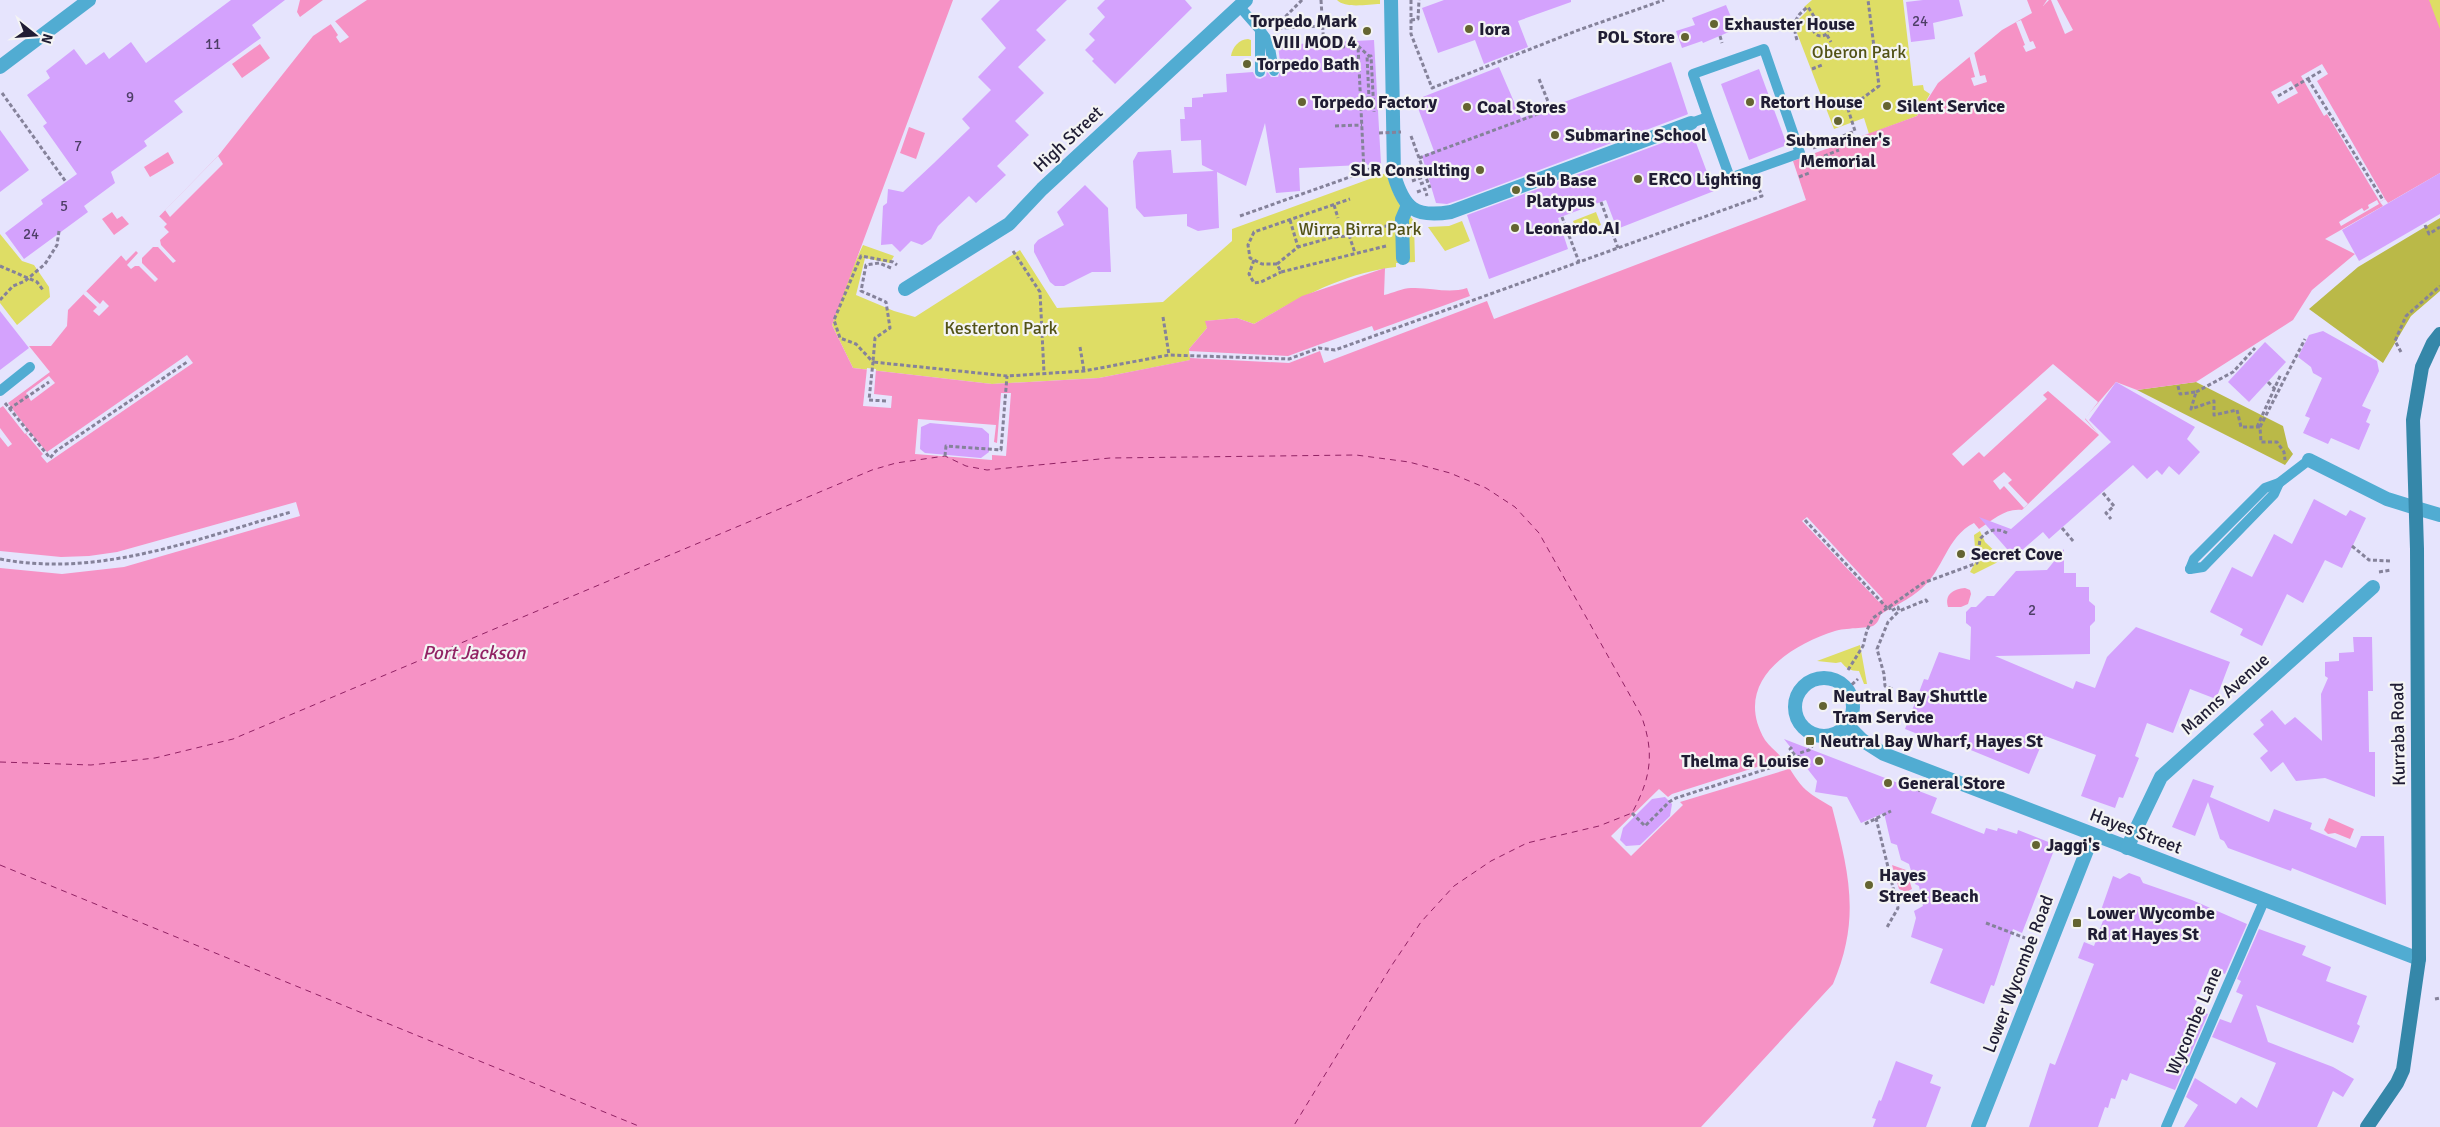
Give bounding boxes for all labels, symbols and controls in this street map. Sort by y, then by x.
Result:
north arrow [10,10,60,60]
place label: Torpedo Mark VIII MOD 4 [1250,10,1358,53]
house number: 24 [1912,12,1928,30]
place label: Exhauster House [1724,13,1855,35]
place label: Iora [1479,18,1510,40]
marker: Exhauster House [1708,18,1720,30]
marker: Iora [1463,23,1475,35]
marker: Torpedo Mark VIII MOD 4 [1361,25,1373,37]
place label: POL Store [1597,26,1675,48]
marker: POL Store [1679,31,1691,43]
text: N [37,32,57,46]
house number: 11 [205,35,221,53]
park label: Oberon Park [1812,41,1906,63]
place label: Torpedo Bath [1257,53,1360,75]
marker: Torpedo Bath [1241,58,1253,70]
house number: 9 [126,88,134,106]
place label: Torpedo Factory [1312,91,1437,113]
place label: Retort House [1760,91,1863,113]
place label: Silent Service [1897,95,2005,117]
marker: Torpedo Factory [1296,96,1308,108]
place label: Coal Stores [1477,96,1566,118]
marker: Retort House [1744,96,1756,108]
marker: Silent Service [1881,100,1893,112]
street label: High Street [1029,101,1107,177]
marker: Coal Stores [1461,101,1473,113]
marker: Submariner's Memorial [1832,115,1844,127]
place label: Submarine School [1565,124,1707,146]
marker: Submarine School [1549,129,1561,141]
place label: Submariner's Memorial [1786,129,1890,172]
house number: 7 [74,137,82,155]
place label: SLR Consulting [1351,159,1470,181]
marker: SLR Consulting [1474,164,1486,176]
place label: ERCO Lighting [1648,168,1762,190]
place label: Sub Base Platypus [1526,169,1597,212]
marker: ERCO Lighting [1632,173,1644,185]
marker: Sub Base Platypus [1510,184,1522,196]
house number: 5 [60,197,68,215]
place label: Leonardo.AI [1525,217,1620,239]
park label: Wirra Birra Park [1299,218,1421,240]
marker: Leonardo.AI [1509,222,1521,234]
house number: 24 [23,225,39,243]
park label: Kesterton Park [944,317,1058,339]
place label: Secret Cove [1971,543,2063,565]
marker: Secret Cove [1955,548,1967,560]
house number: 2 [2028,601,2036,619]
water label: Port Jackson [423,641,526,665]
street label: Manns Avenue [2176,649,2274,739]
street label: Kurraba Road [2386,682,2410,786]
place label: Neutral Bay Shuttle Tram Service [1833,685,1987,728]
marker: Neutral Bay Shuttle Tram Service [1817,700,1829,712]
place label: Neutral Bay Wharf, Hayes St [1820,730,2043,752]
marker: Neutral Bay Wharf, Hayes St [1804,735,1816,747]
place label: Thelma & Louise [1681,750,1809,772]
marker: Thelma & Louise [1813,755,1825,767]
place label: General Store [1898,772,2005,794]
marker: General Store [1882,777,1894,789]
street label: Hayes Street [2087,803,2185,859]
place label: Jaggi's [2046,834,2100,856]
marker: Jaggi's [2030,839,2042,851]
place label: Hayes Street Beach [1879,864,1979,907]
marker: Hayes Street Beach [1863,879,1875,891]
street label: Lower Wycombe Road [1978,892,2058,1056]
place label: Lower Wycombe Rd at Hayes St [2087,902,2215,945]
marker: Lower Wycombe Rd at Hayes St [2071,917,2083,929]
street label: Wycombe Lane [2161,964,2227,1078]

